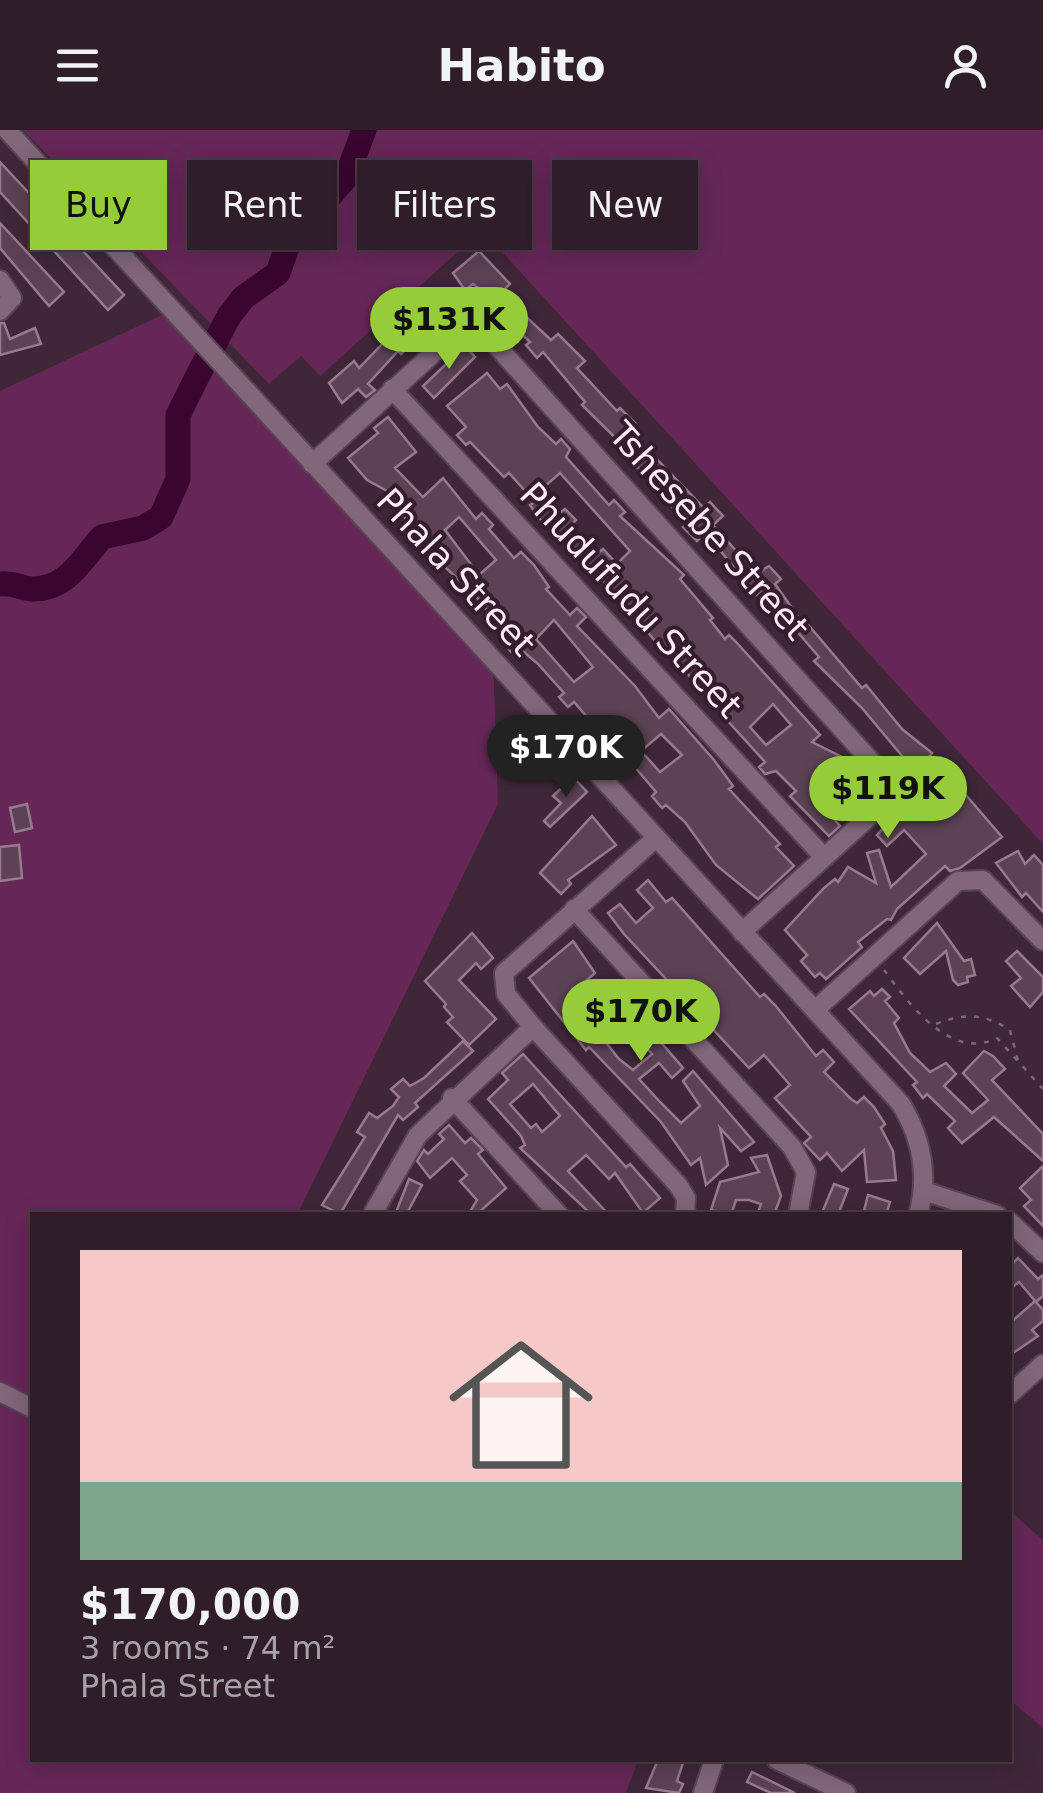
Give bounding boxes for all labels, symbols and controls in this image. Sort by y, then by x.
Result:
icon: menu [50,38,105,93]
icon: person [938,38,993,93]
text: Habito [437,39,606,92]
chip: Buy [30,160,167,250]
chip: Rent [187,160,337,250]
chip: Filters [357,160,532,250]
chip: New [552,160,698,250]
pin: $131K [379,287,519,372]
text: $131K [392,300,506,338]
street label: Tshesebe Street [600,413,817,648]
street label: Phudufudu Street [512,474,750,726]
street label: Phala Street [369,480,543,664]
pin: $170K [496,715,636,800]
text: $170K [509,728,623,766]
pin: $119K [818,756,958,841]
text: $119K [831,769,945,807]
pin: $170K [571,979,711,1064]
text: $170K [584,992,698,1030]
icon: home [431,1315,611,1495]
text: $170,000 [80,1580,301,1629]
text: 3 rooms · 74 m² [80,1629,335,1667]
text: Phala Street [80,1667,275,1705]

